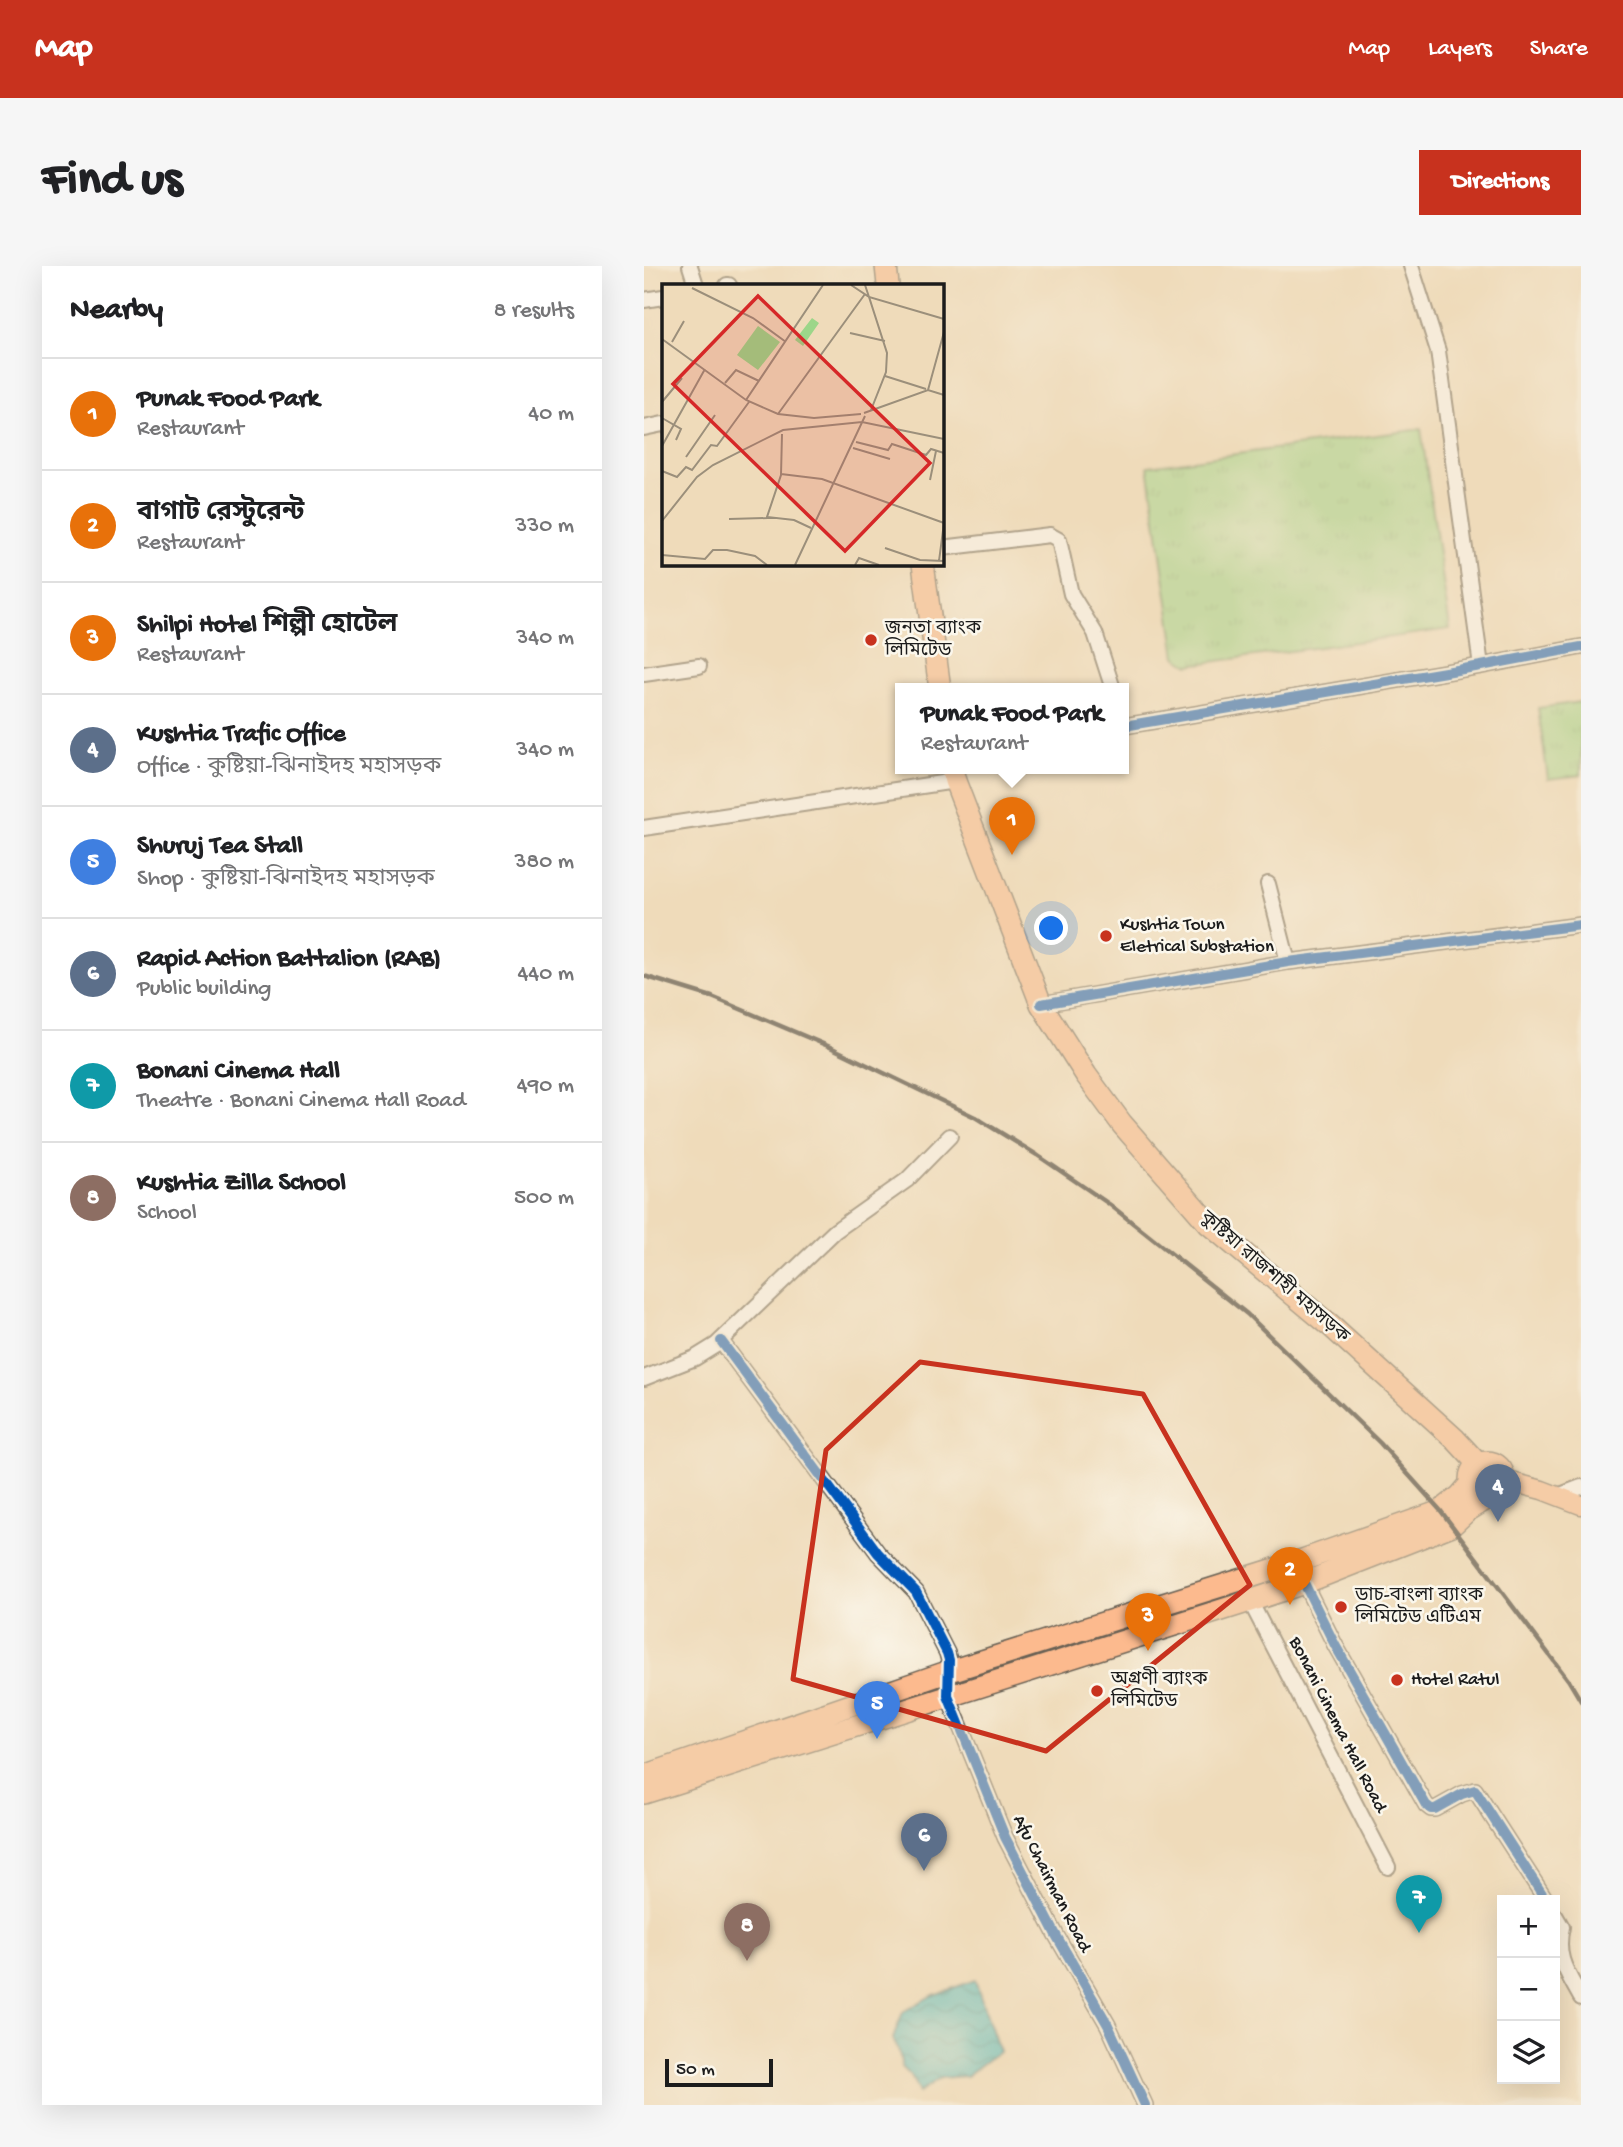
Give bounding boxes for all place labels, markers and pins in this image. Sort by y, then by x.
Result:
place label: জনতা ব্যাংক লিমিটেড [884,618,982,663]
marker: জনতা ব্যাংক লিমিটেড [863,632,879,648]
pin: 1 [989,797,1035,855]
place label: Kushtia Town Eletrical Substation [1120,914,1274,959]
marker: Kushtia Town Eletrical Substation [1098,928,1114,944]
pin: 4 [1475,1464,1521,1522]
pin: 2 [1267,1547,1313,1605]
place label: ডাচ-বাংলা ব্যাংক লিমিটেড এটিএম [1354,1585,1484,1630]
pin: 3 [1125,1593,1171,1651]
marker: ডাচ-বাংলা ব্যাংক লিমিটেড এটিএম [1333,1599,1349,1615]
place label: অগ্রণী ব্যাংক লিমিটেড [1110,1666,1208,1714]
place label: Hotel Ratul [1411,1669,1499,1692]
marker: Hotel Ratul [1389,1672,1405,1688]
pin: 5 [854,1681,900,1739]
marker: অগ্রণী ব্যাংক লিমিটেড [1089,1683,1105,1699]
pin: 6 [901,1813,947,1871]
pin: 7 [1396,1875,1442,1933]
pin: 8 [724,1903,770,1961]

